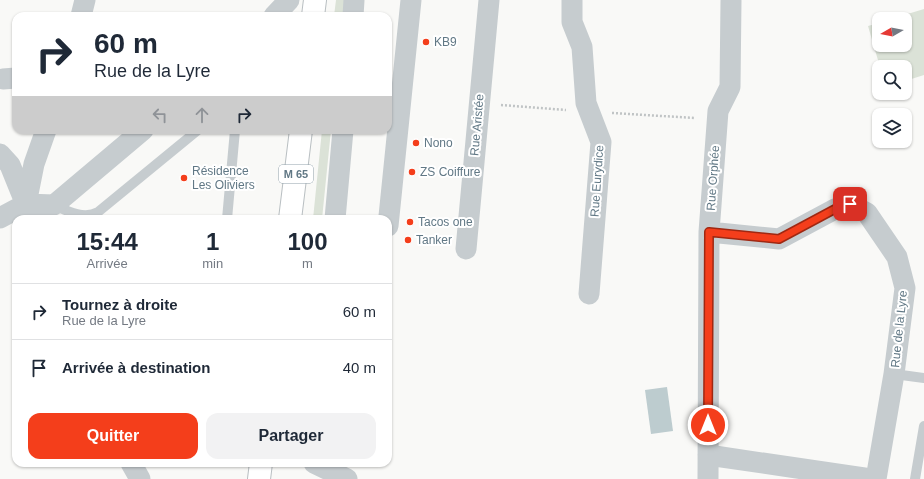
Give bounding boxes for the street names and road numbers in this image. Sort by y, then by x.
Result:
street label: Rue Aristée [467,93,487,157]
street label: Rue Eurydice [588,144,607,217]
street label: Rue Orphée [704,145,722,211]
road number: M 65 [279,165,313,183]
street label: Rue de la Lyre [888,289,910,368]

